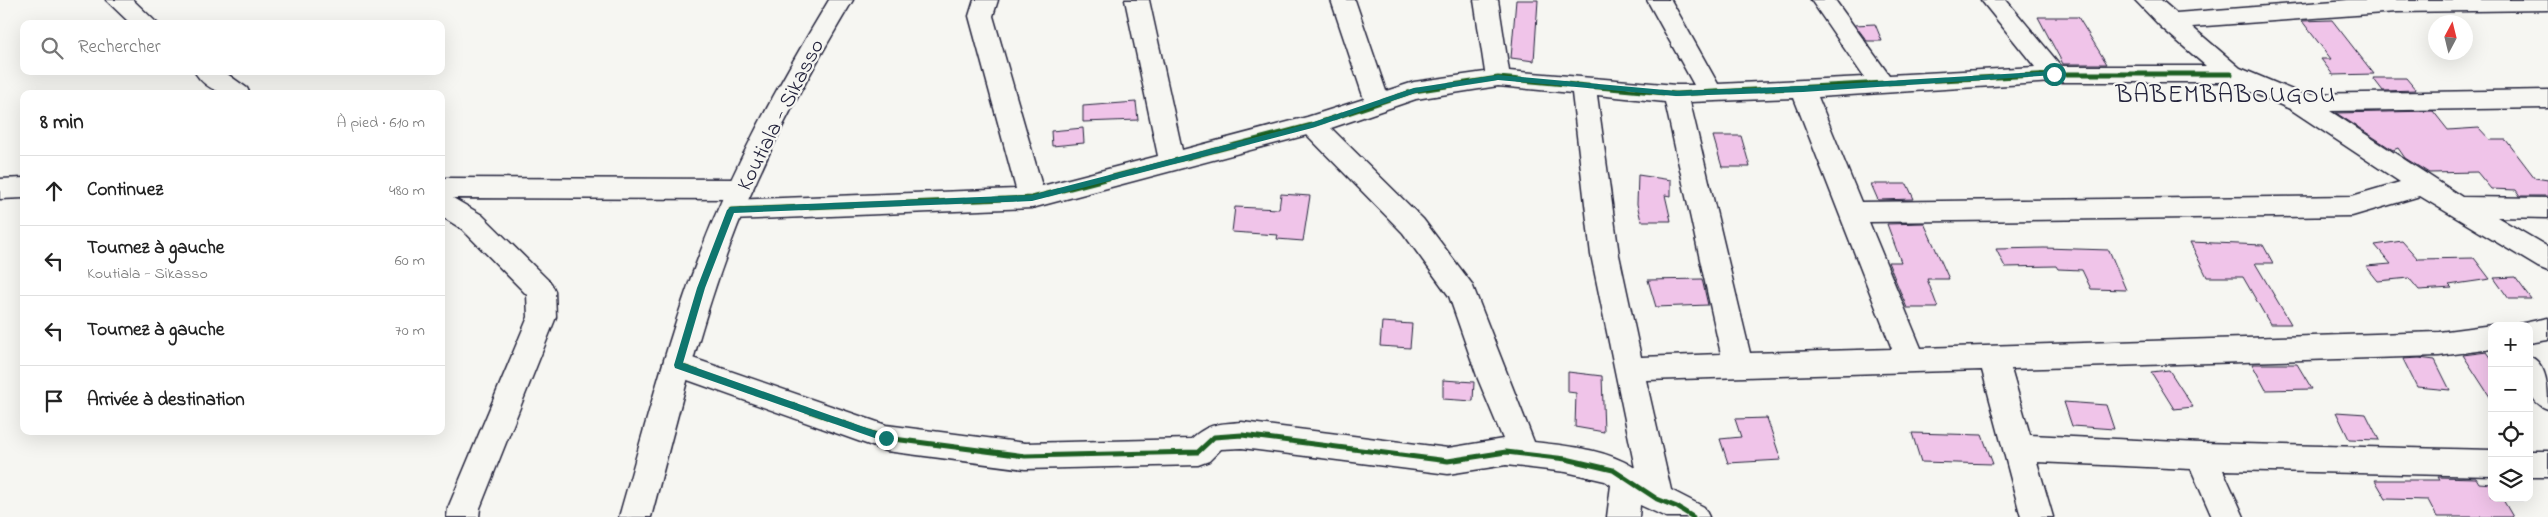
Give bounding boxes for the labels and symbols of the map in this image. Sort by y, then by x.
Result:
north arrow [2428,15,2473,60]
street label: Koutiala - Sikasso [730,34,834,197]
route start [2043,63,2066,86]
district label: BABEMBABOUGOU [2115,78,2336,114]
route end [875,427,898,450]

